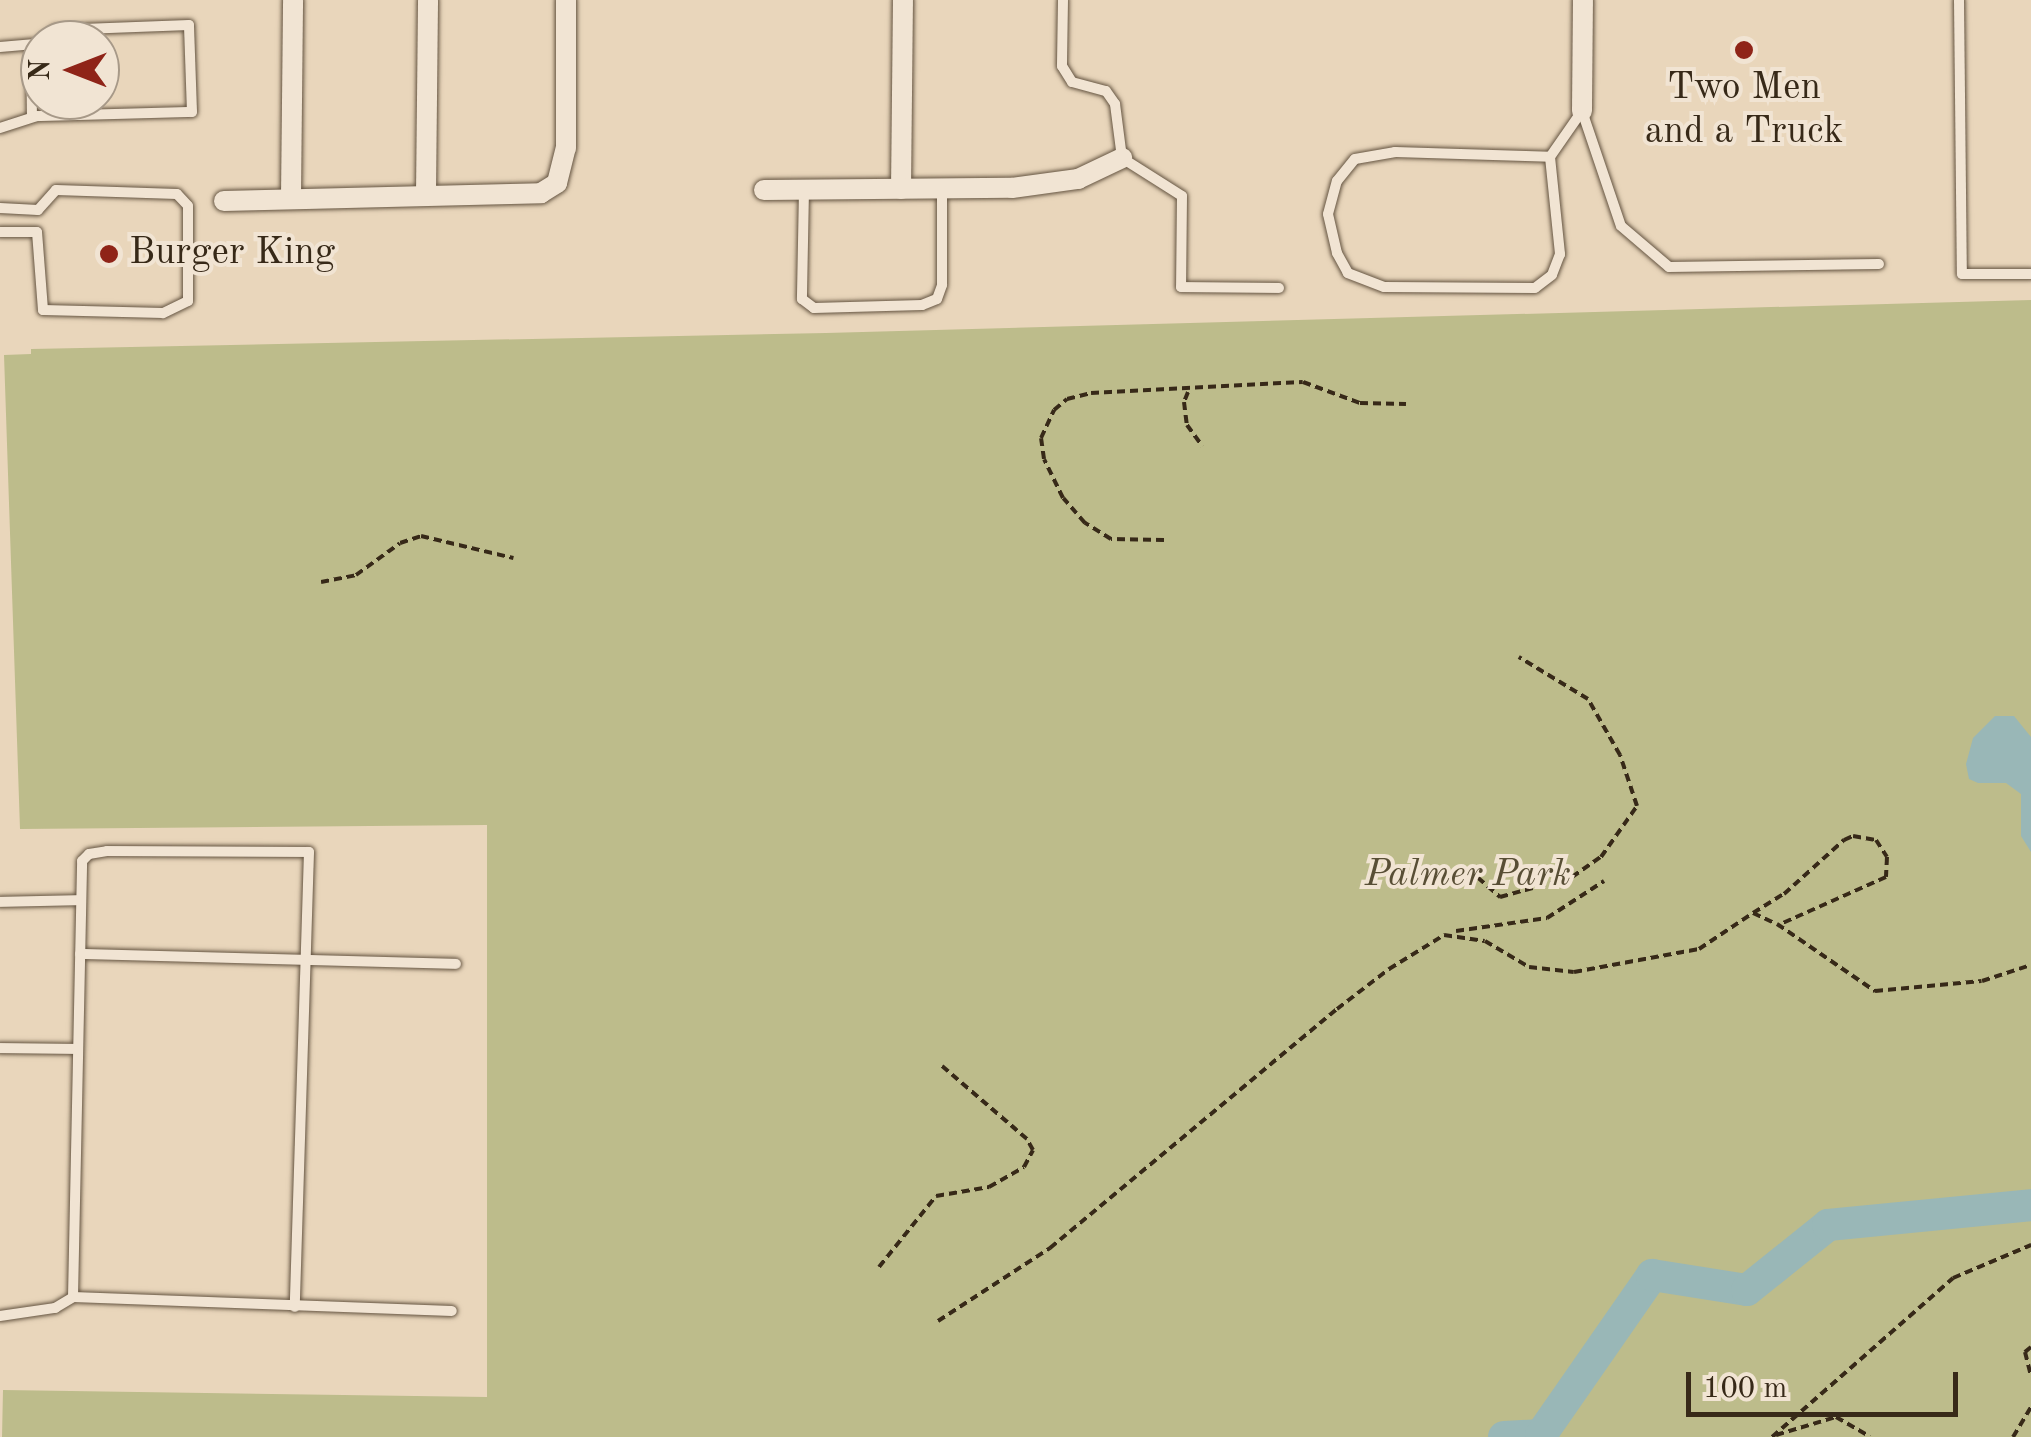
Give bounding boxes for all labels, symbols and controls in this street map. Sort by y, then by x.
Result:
north arrow [20,20,120,120]
marker: Two Men and a Truck [1733,39,1755,61]
text: N [28,59,56,81]
place label: Two Men and a Truck [1645,66,1843,156]
place label: Burger King [129,231,335,277]
marker: Burger King [98,243,120,265]
park label: Palmer Park [1365,853,1571,899]
scale bar [1691,1352,1964,1414]
text: 100 m [1703,1374,1787,1404]

